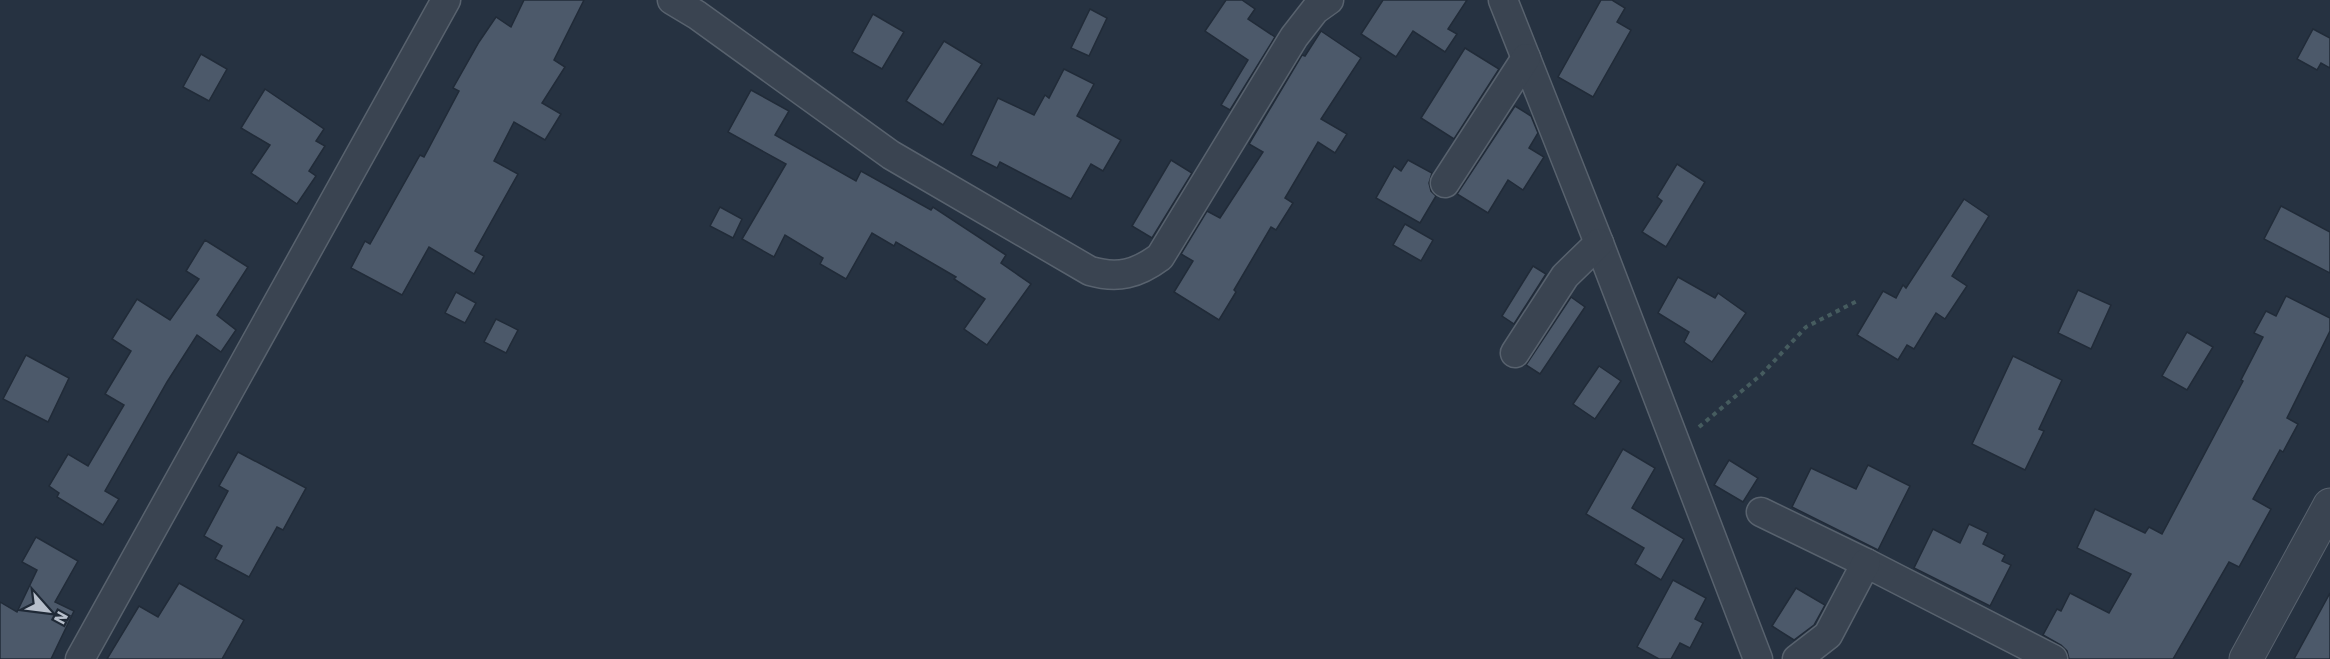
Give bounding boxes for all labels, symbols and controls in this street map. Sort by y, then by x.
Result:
north arrow [18,581,78,641]
text: N [50,608,73,628]

